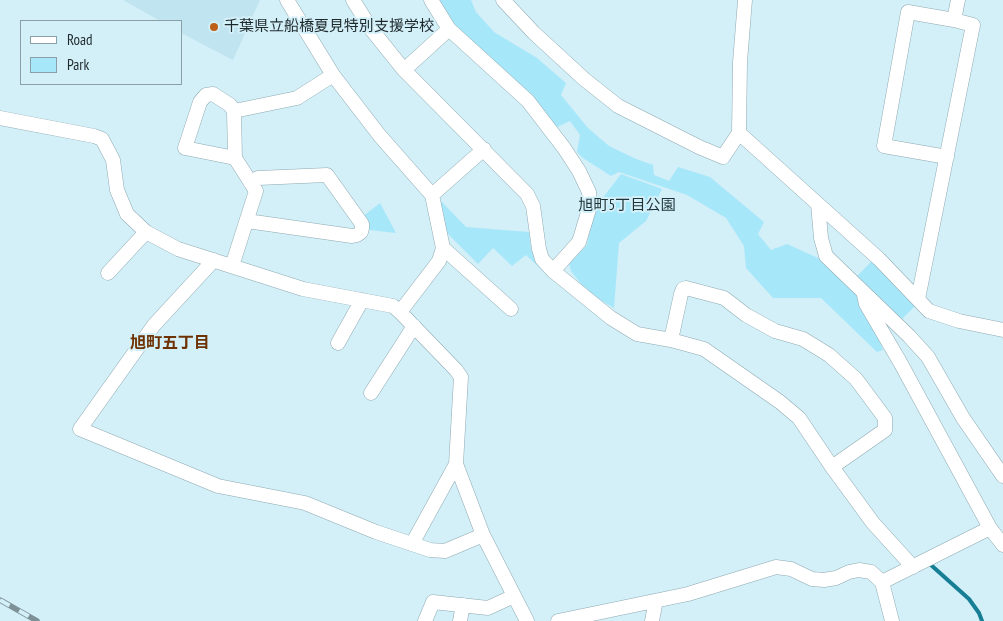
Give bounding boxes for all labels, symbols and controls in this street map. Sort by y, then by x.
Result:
place label: 千葉県立船橋夏見特別支援学校 [224,18,434,36]
legend [20,20,182,85]
marker: 千葉県立船橋夏見特別支援学校 [208,21,220,33]
text: Road [67,30,93,49]
text: Park [67,55,89,74]
park label: 旭町5丁目公園 [579,197,675,215]
district label: 旭町五丁目 [130,333,210,353]

